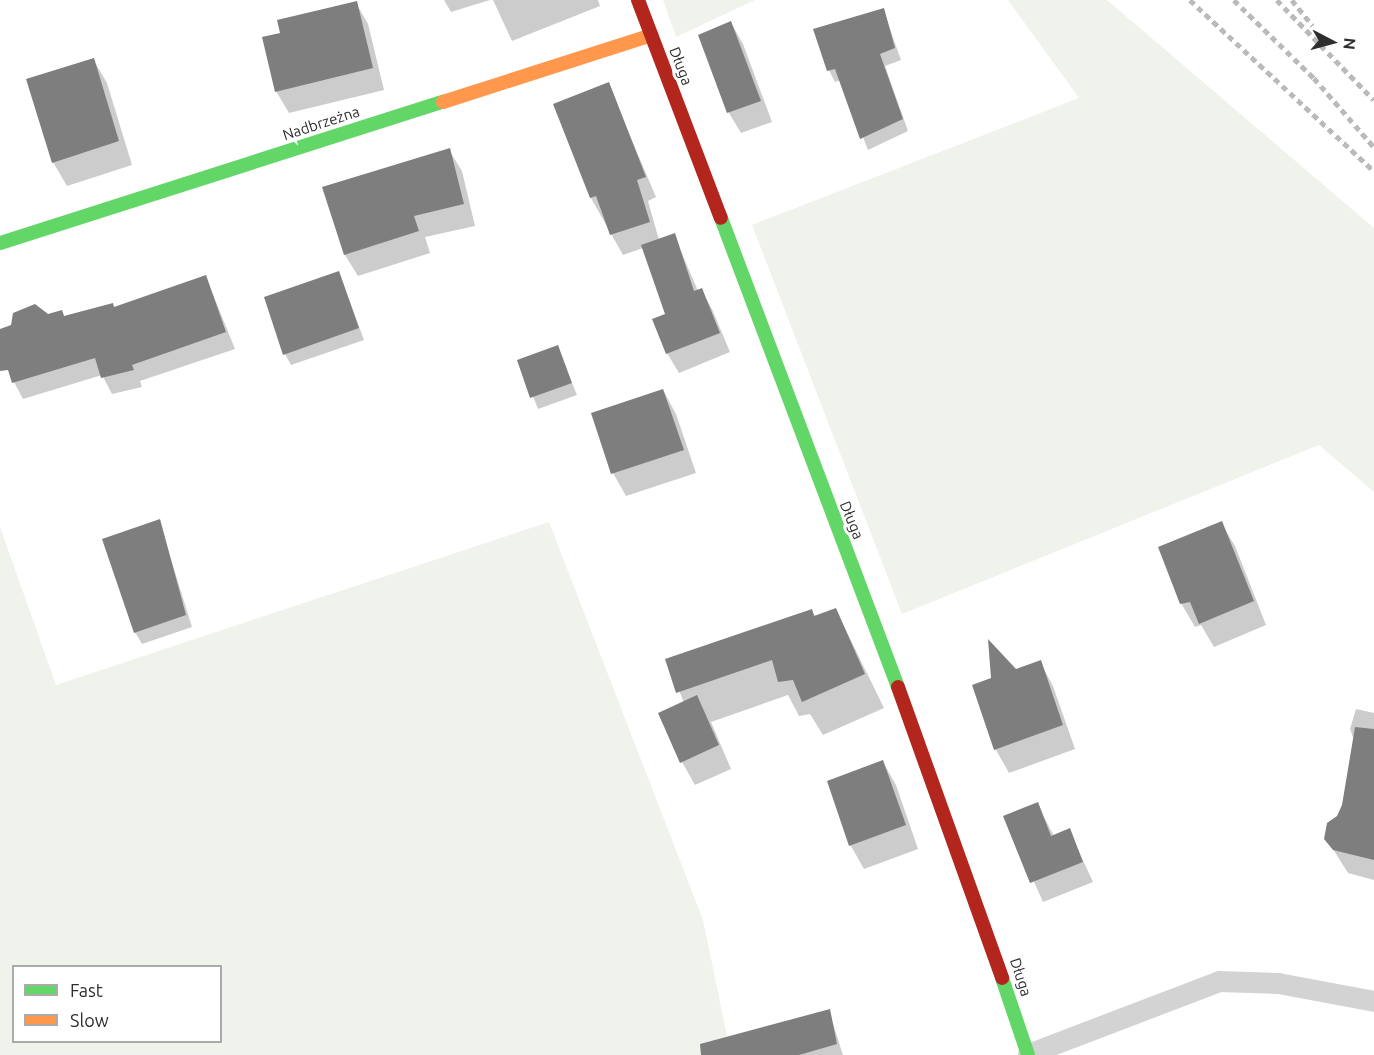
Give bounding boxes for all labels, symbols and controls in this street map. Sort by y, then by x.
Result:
north arrow [1302,12,1362,72]
text: N [1340,37,1359,51]
street label: Długa [666,44,696,88]
street label: Nadbrzeżna [280,102,362,144]
street label: Długa [836,498,868,542]
street label: Długa [1006,955,1036,999]
legend [12,965,222,1043]
text: Fast [70,980,103,1000]
text: Slow [70,1010,109,1030]

